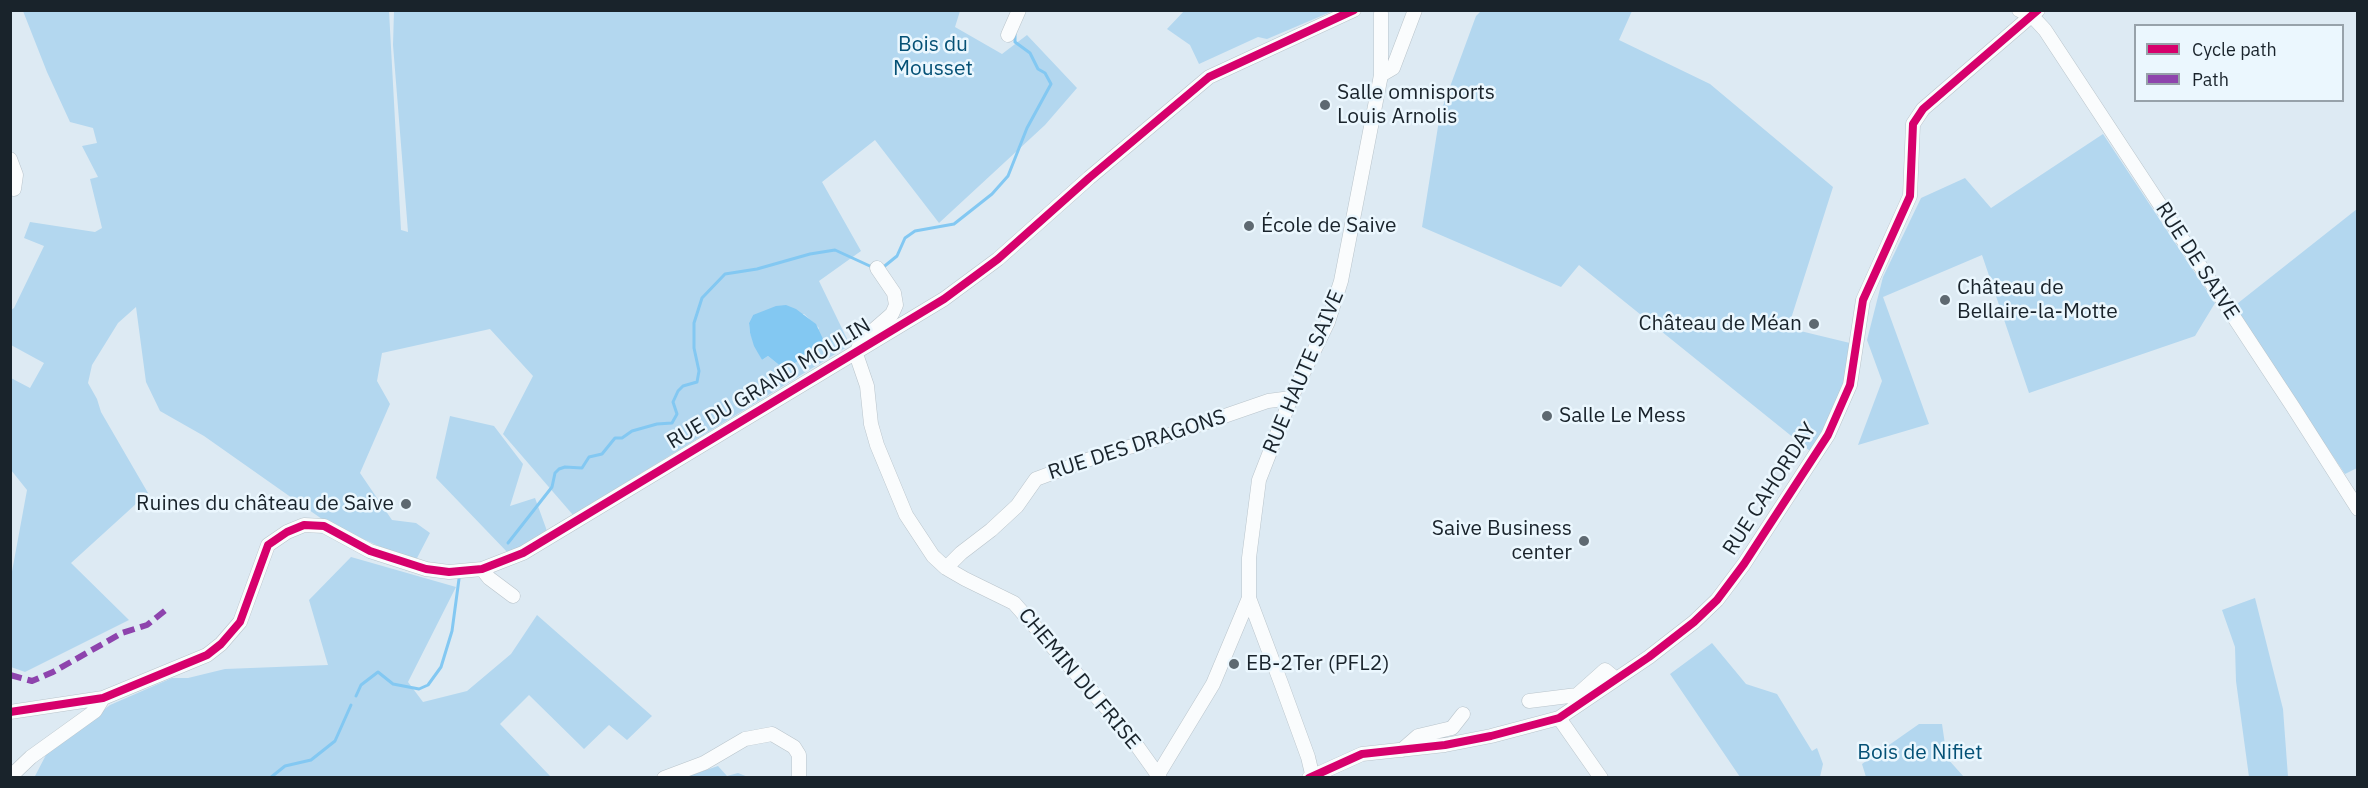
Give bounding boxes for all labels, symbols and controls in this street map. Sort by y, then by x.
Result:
legend [2134,24,2344,102]
park label: Bois du Mousset [893,32,973,82]
text: Cycle path [2192,38,2277,61]
text: Path [2192,68,2229,91]
place label: Salle omnisports Louis Arnolis [1337,80,1495,130]
marker: Salle omnisports Louis Arnolis [1318,98,1332,112]
street label: RUE DE SAIVE [2150,198,2244,324]
place label: École de Saive [1261,213,1396,239]
marker: École de Saive [1242,219,1256,233]
place label: Château de Bellaire-la-Motte [1957,275,2118,325]
street label: RUE HAUTE SAIVE [1258,286,1350,458]
marker: Château de Bellaire-la-Motte [1938,293,1952,307]
place label: Château de Méan [1639,311,1802,337]
street label: RUE DU GRAND MOULIN [663,313,875,455]
marker: Château de Méan [1807,317,1821,331]
place label: Salle Le Mess [1559,403,1686,429]
street label: RUE DES DRAGONS [1045,404,1229,486]
marker: Salle Le Mess [1540,409,1554,423]
street label: RUE CAHORDAY [1718,418,1822,560]
place label: Ruines du château de Saive [136,491,394,517]
marker: Ruines du château de Saive [399,497,413,511]
place label: Saive Business center [1432,516,1572,566]
marker: Saive Business center [1577,534,1591,548]
street label: CHEMIN DU FRISE [1013,603,1145,755]
place label: EB-2Ter (PFL2) [1246,651,1389,677]
marker: EB-2Ter (PFL2) [1227,657,1241,671]
park label: Bois de Nifiet [1857,740,1983,766]

